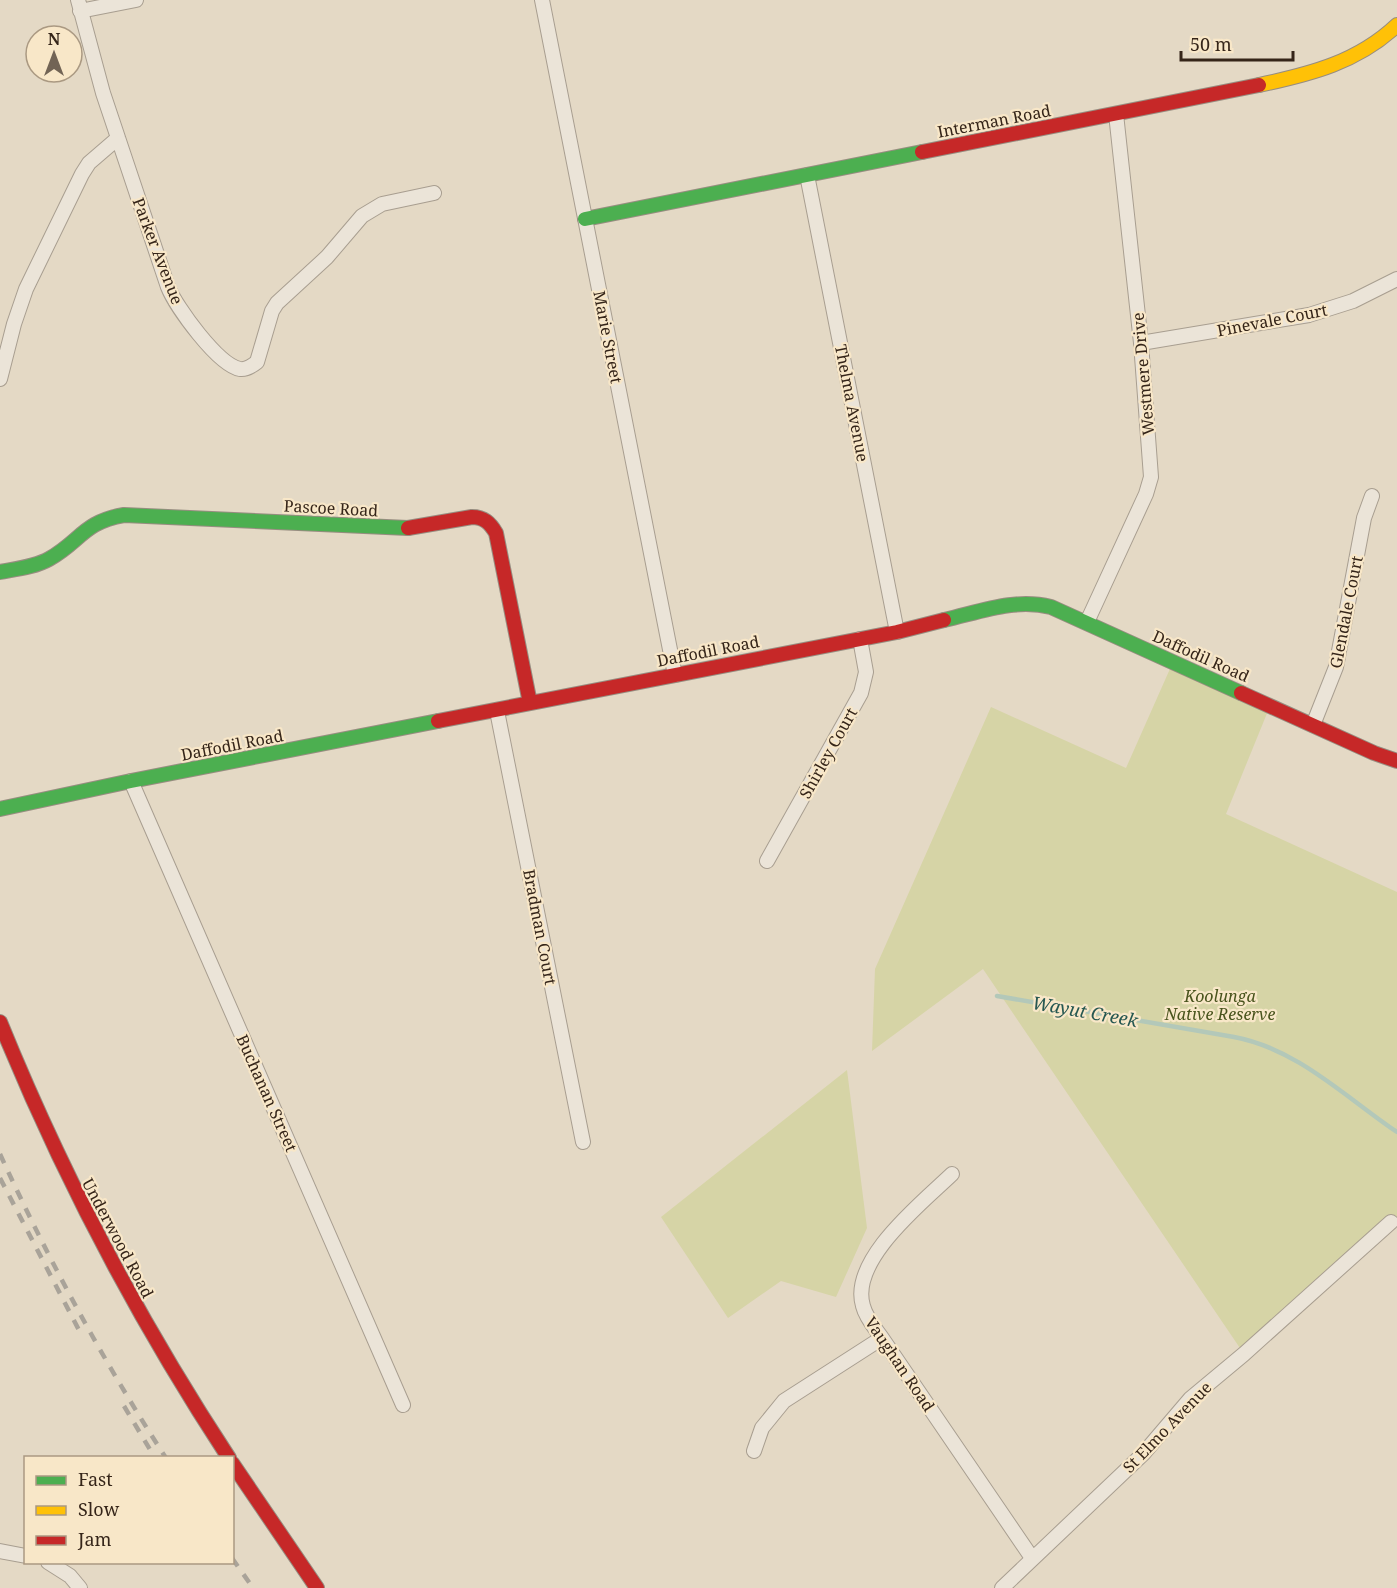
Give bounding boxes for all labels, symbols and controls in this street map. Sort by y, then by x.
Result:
north arrow [24,24,84,84]
scale bar [1181,24,1294,62]
text: N [48,28,61,50]
text: 50 m [1190,32,1232,56]
street label: Interman Road [935,99,1053,143]
street label: Parker Avenue [128,194,188,308]
street label: Marie Street [588,289,628,386]
street label: Pinevale Court [1215,298,1329,341]
street label: Westmere Drive [1127,312,1159,436]
street label: Thelma Avenue [830,343,874,463]
street label: Pascoe Road [283,495,379,521]
street label: Glendale Court [1324,554,1368,670]
street label: Daffodil Road [1149,625,1253,687]
street label: Daffodil Road [655,630,761,672]
street label: Shirley Court [794,703,862,802]
street label: Daffodil Road [179,724,285,766]
street label: Bradman Court [518,867,562,987]
park label: Koolunga Native Reserve [1164,985,1275,1025]
water label: Wayut Creek [1030,990,1141,1032]
street label: Buchanan Street [231,1031,303,1155]
street label: Underwood Road [77,1174,159,1302]
street label: Vaughan Road [860,1312,940,1416]
street label: St Elmo Avenue [1118,1377,1216,1477]
legend [24,1456,234,1564]
text: Fast [78,1467,113,1491]
text: Slow [78,1497,120,1521]
text: Jam [77,1527,112,1551]

